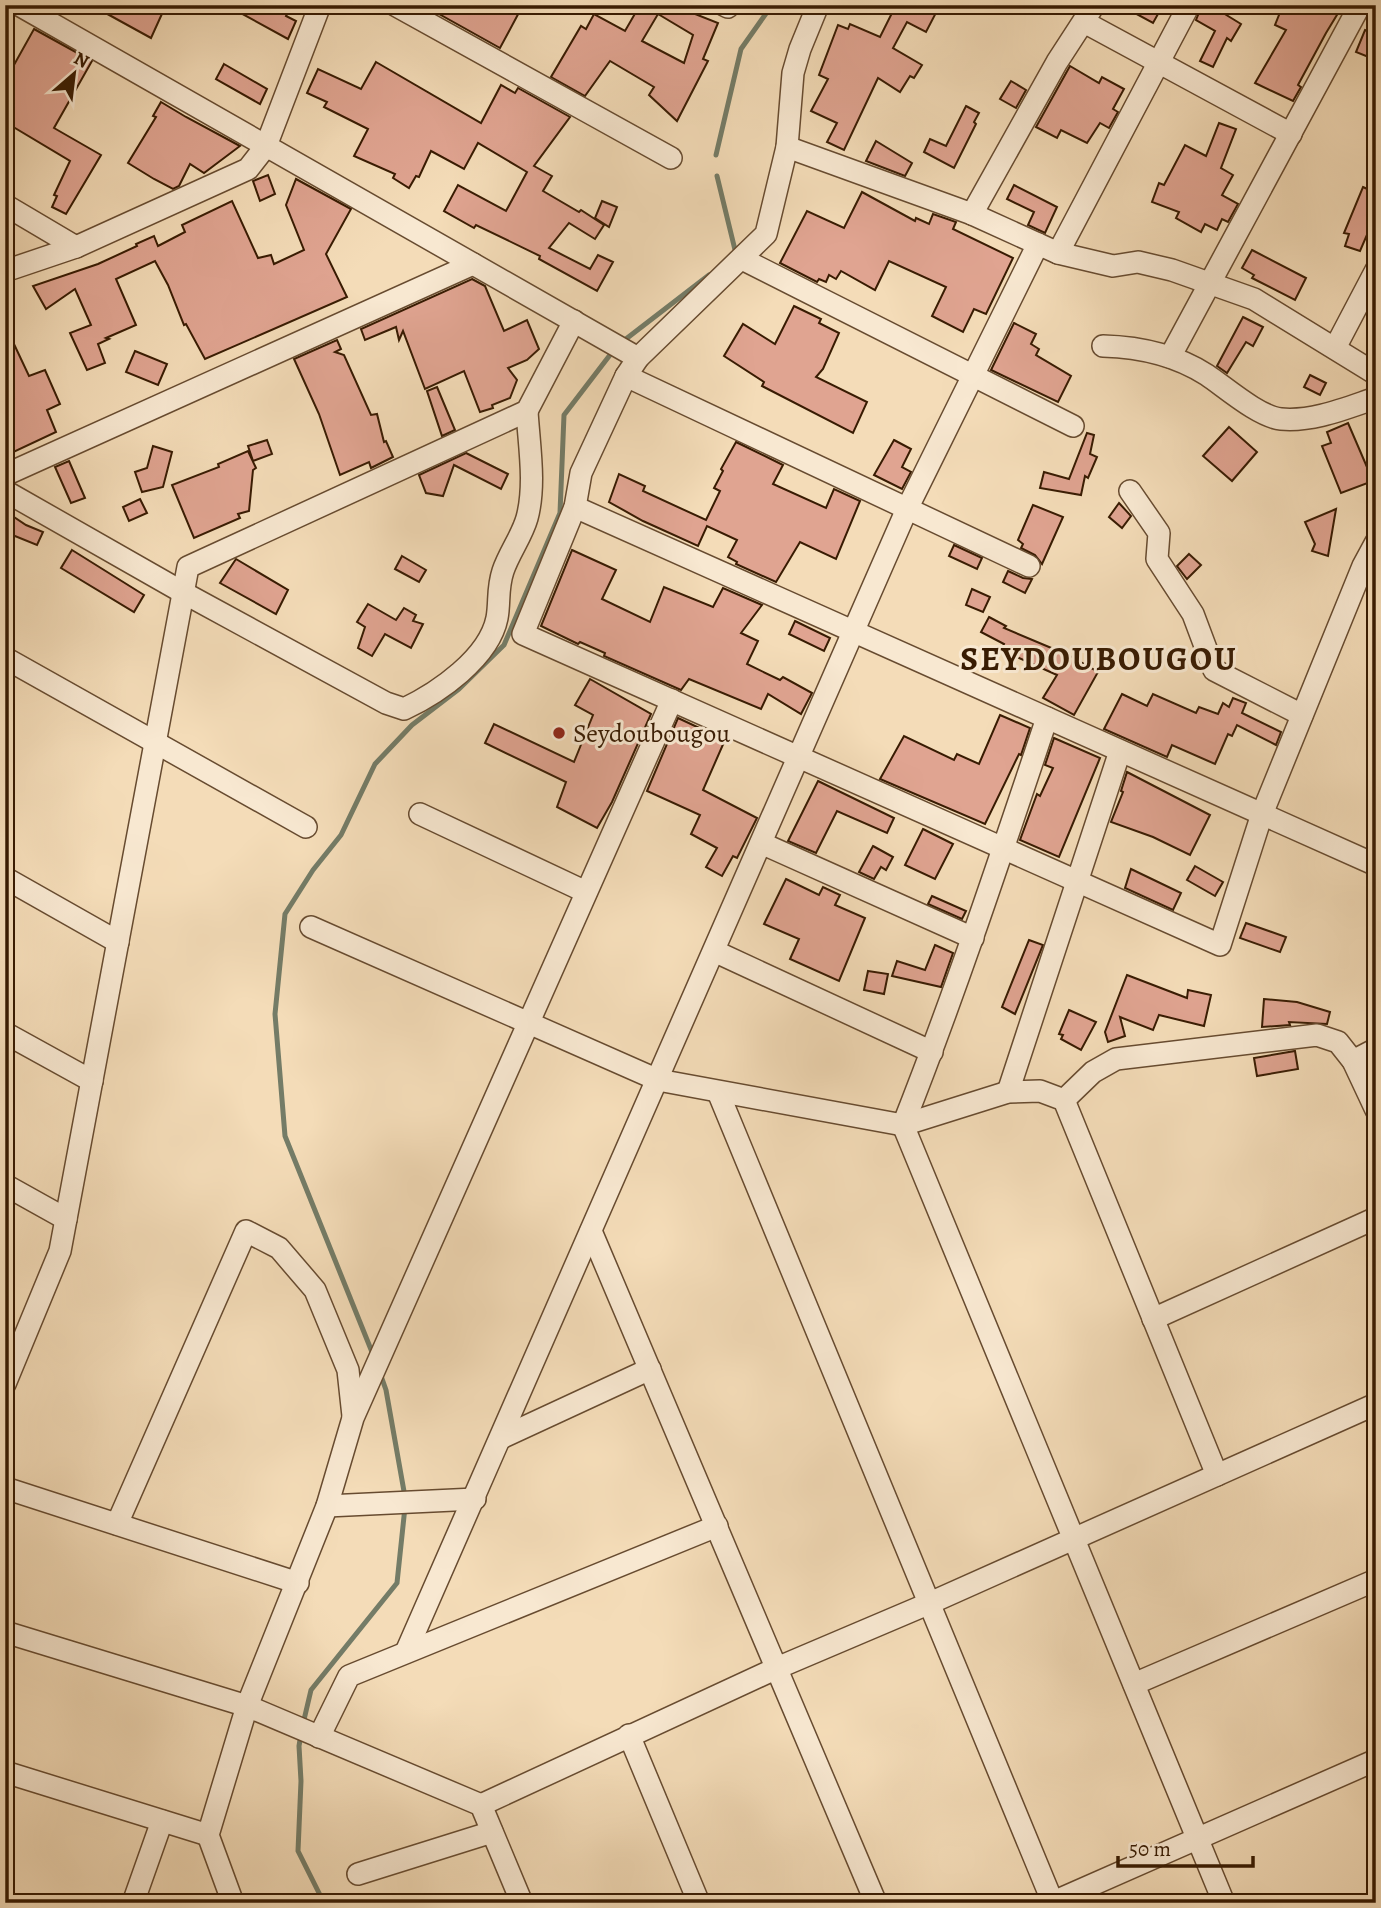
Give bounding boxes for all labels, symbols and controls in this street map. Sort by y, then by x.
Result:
north arrow [38,38,108,108]
text: N [69,45,94,75]
district label: SEYDOUBOUGOU [960,636,1238,681]
place label: Seydoubougou [573,716,731,751]
marker: Seydoubougou [551,725,567,741]
scale bar [1118,1824,1253,1868]
text: 50 m [1129,1835,1171,1863]

